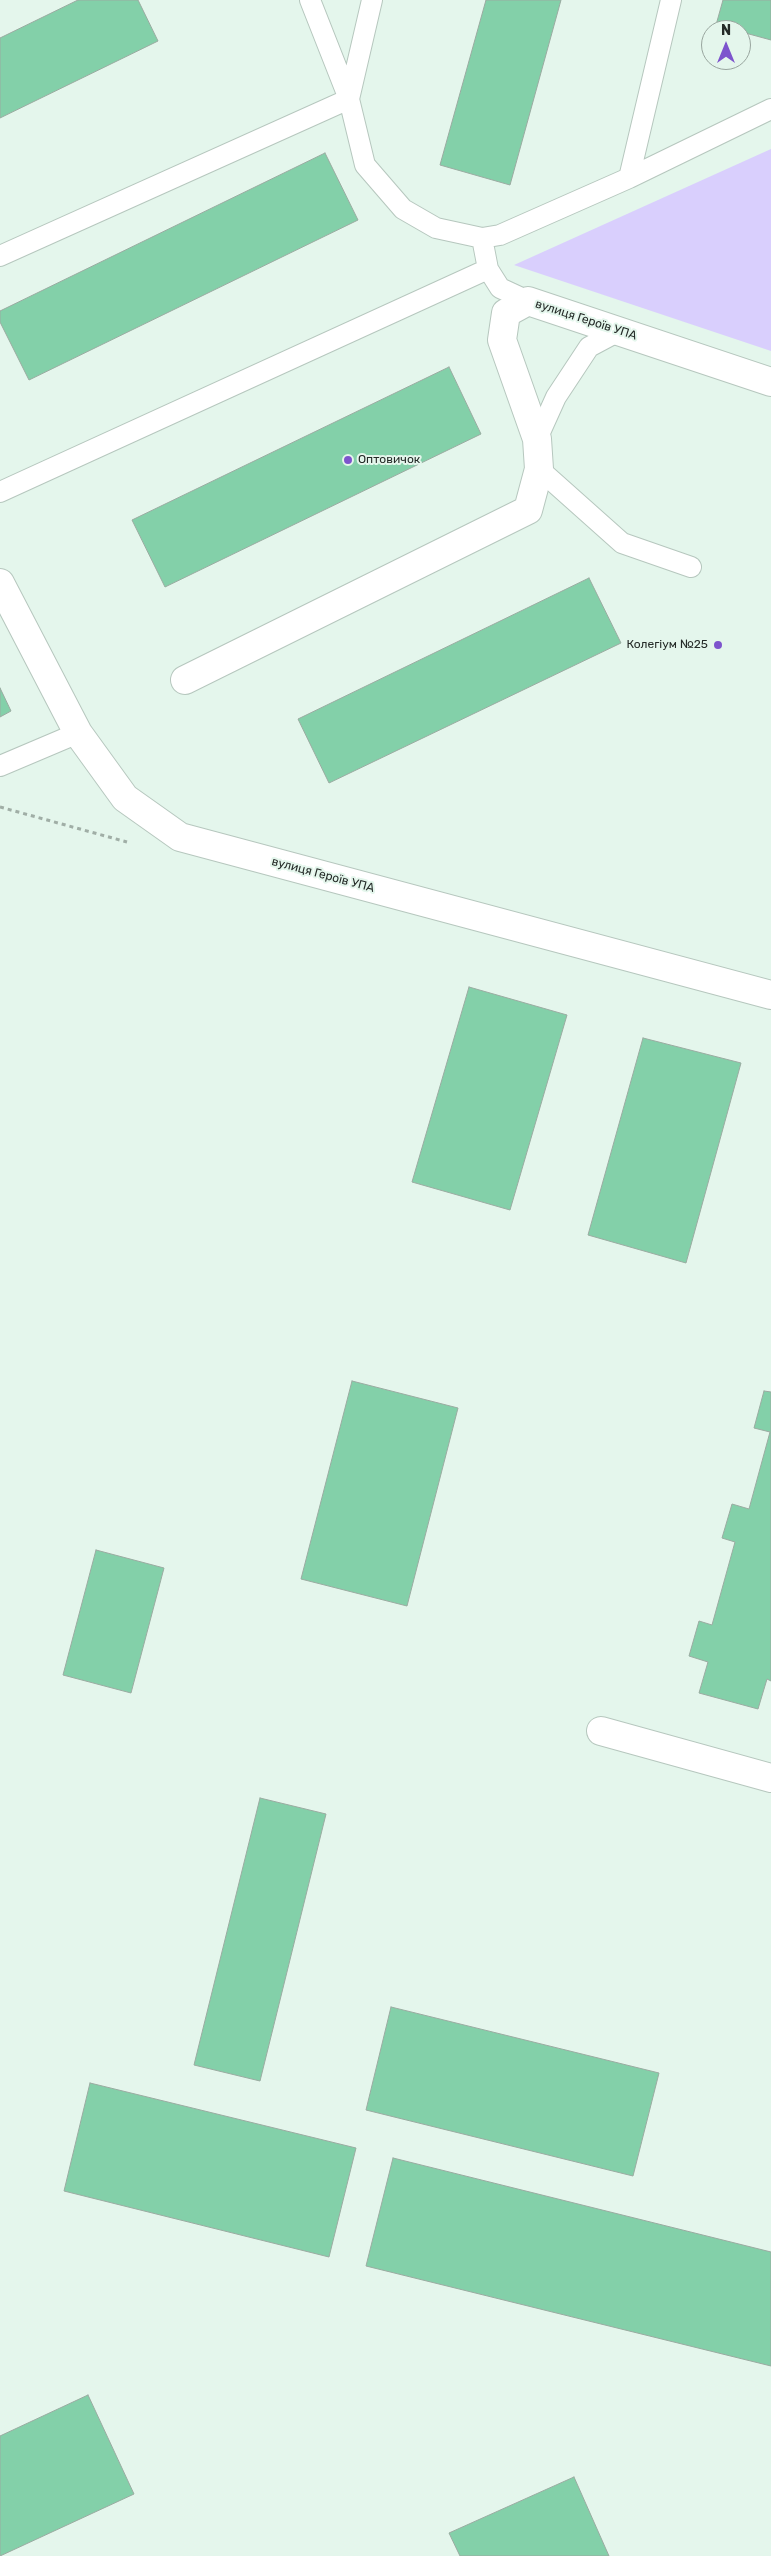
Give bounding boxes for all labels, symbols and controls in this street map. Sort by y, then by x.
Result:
north arrow [701,20,751,70]
text: N [721,22,731,39]
street label: вулиця Героїв УПА [533,297,639,343]
place label: Оптовичок [358,453,420,467]
marker: Оптовичок [342,454,354,466]
place label: Колегіум №25 [626,638,708,652]
marker: Колегіум №25 [712,639,724,651]
street label: вулиця Героїв УПА [270,854,376,896]

